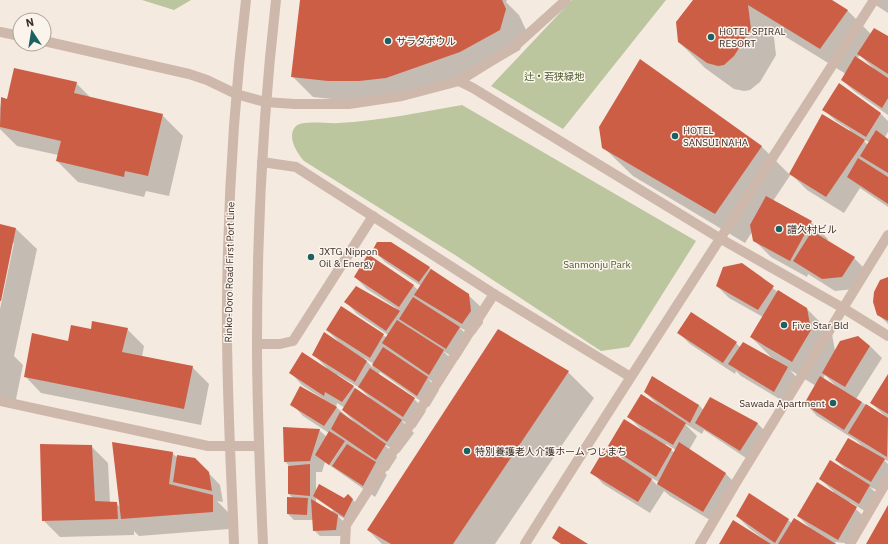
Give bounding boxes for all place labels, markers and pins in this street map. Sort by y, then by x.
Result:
place label: HOTEL SPIRAL RESORT [719,25,786,50]
marker: HOTEL SPIRAL RESORT [706,32,716,42]
place label: サラダボウル [396,35,456,48]
marker: サラダボウル [383,36,393,46]
place label: HOTEL SANSUI NAHA [683,124,749,149]
marker: HOTEL SANSUI NAHA [670,131,680,141]
place label: 譜久村ビル [787,223,837,236]
marker: 譜久村ビル [774,224,784,234]
place label: JXTG Nippon Oil & Energy [319,245,377,270]
marker: JXTG Nippon Oil & Energy [306,252,316,262]
place label: Five Star Bld [792,319,849,332]
marker: Five Star Bld [779,320,789,330]
place label: Sawada Apartment [739,397,825,410]
marker: Sawada Apartment [828,398,838,408]
place label: 特別養護老人介護ホーム つじまち [475,445,627,458]
marker: 特別養護老人介護ホーム つじまち [462,446,472,456]

